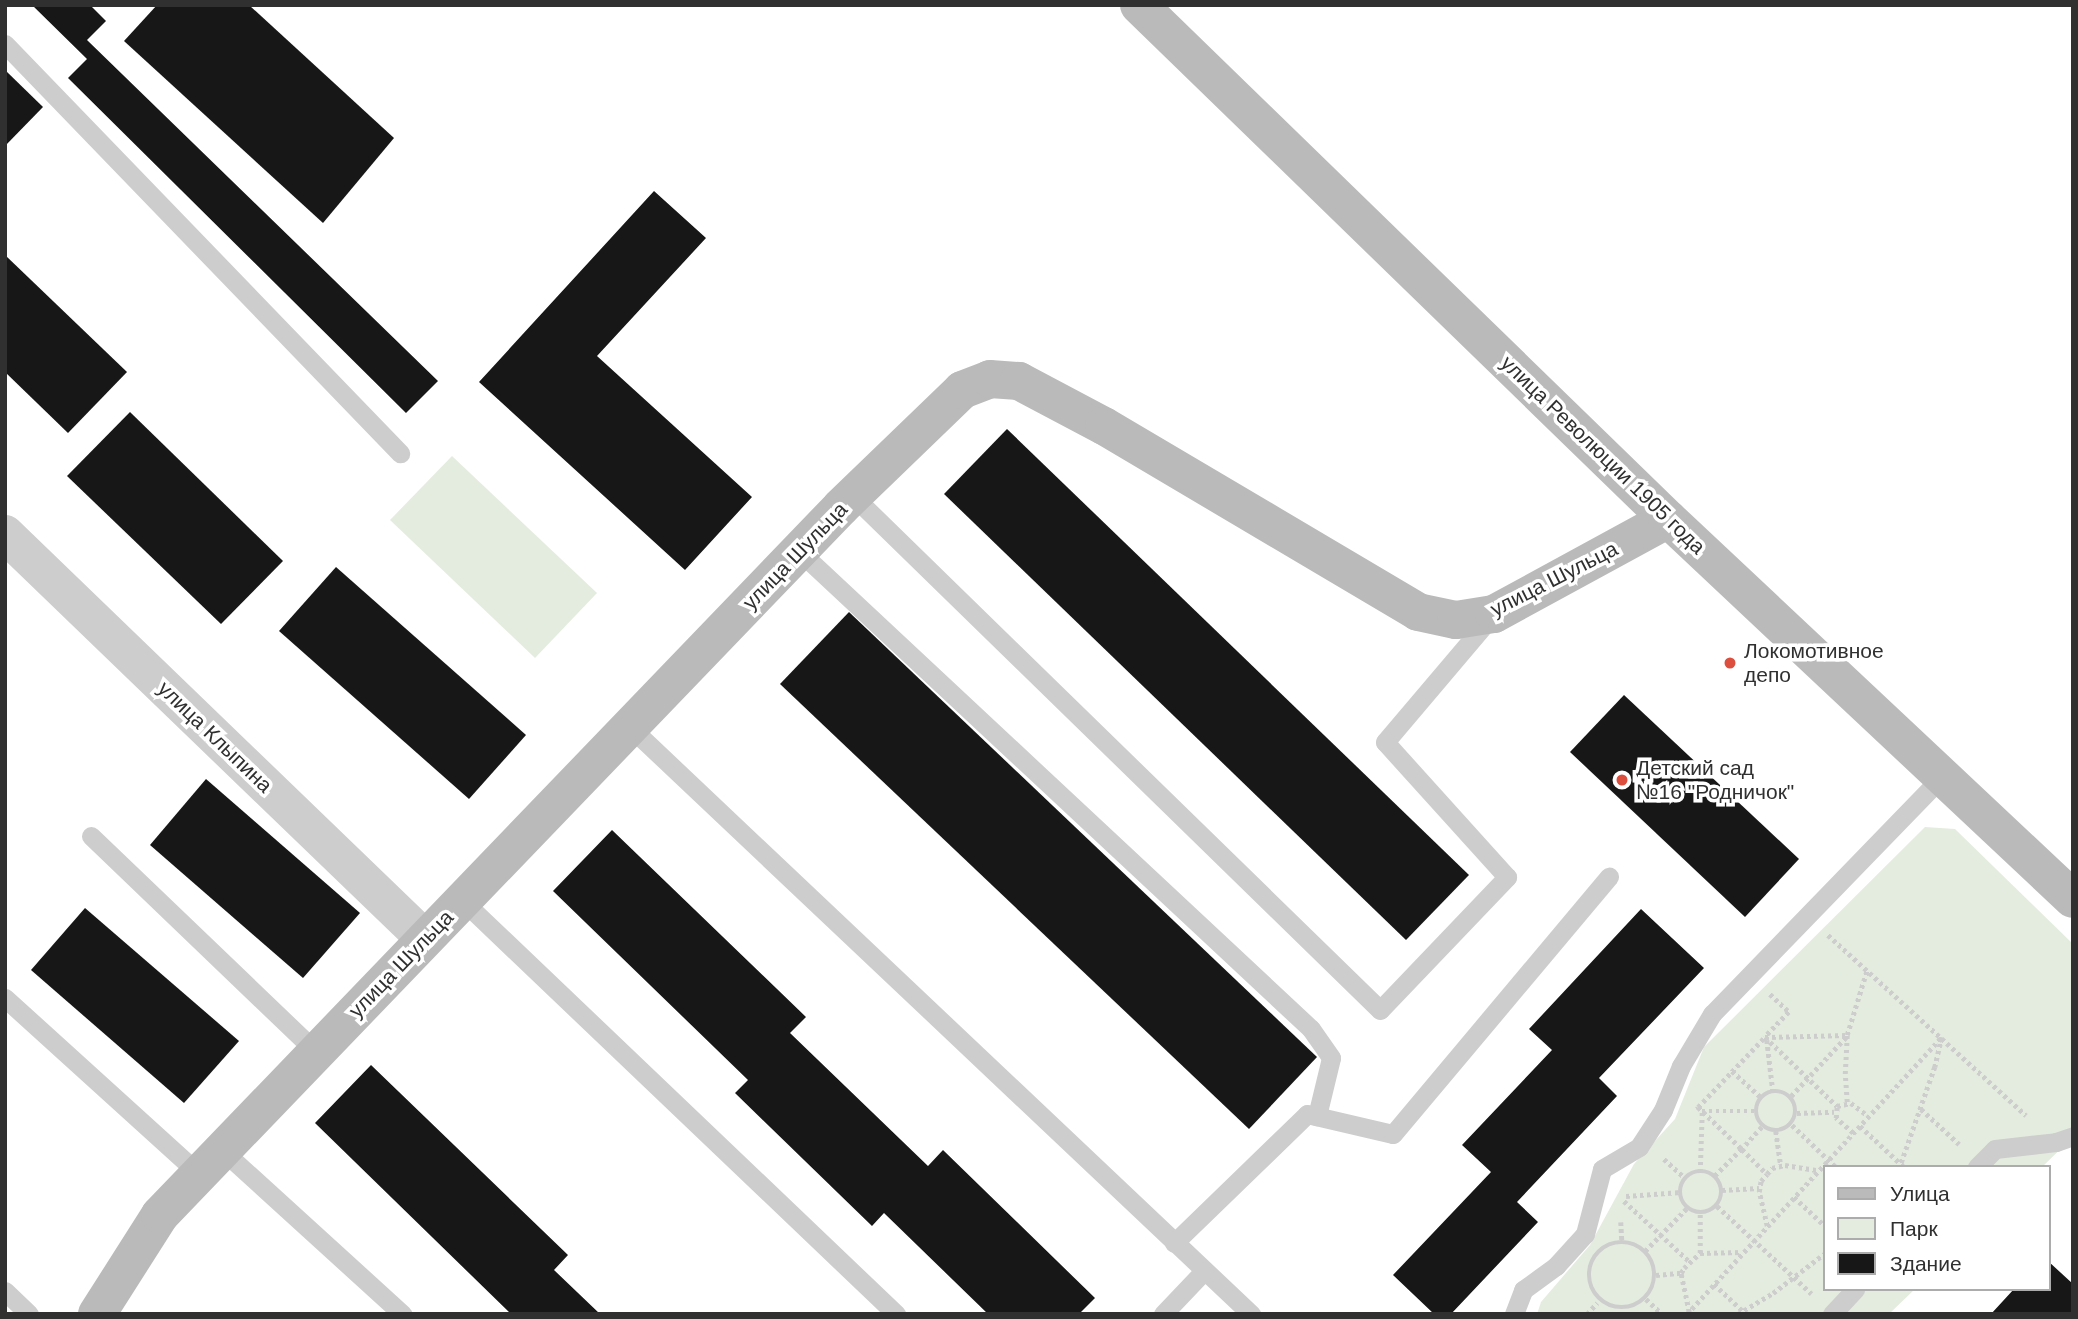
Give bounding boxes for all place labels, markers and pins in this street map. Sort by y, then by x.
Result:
place label: Локомотивное депо [1744,638,1884,688]
marker: Локомотивное депо [1722,655,1738,671]
place label: Детский сад №16 "Родничок" [1636,755,1794,805]
marker: Детский сад №16 "Родничок" [1614,772,1630,788]

